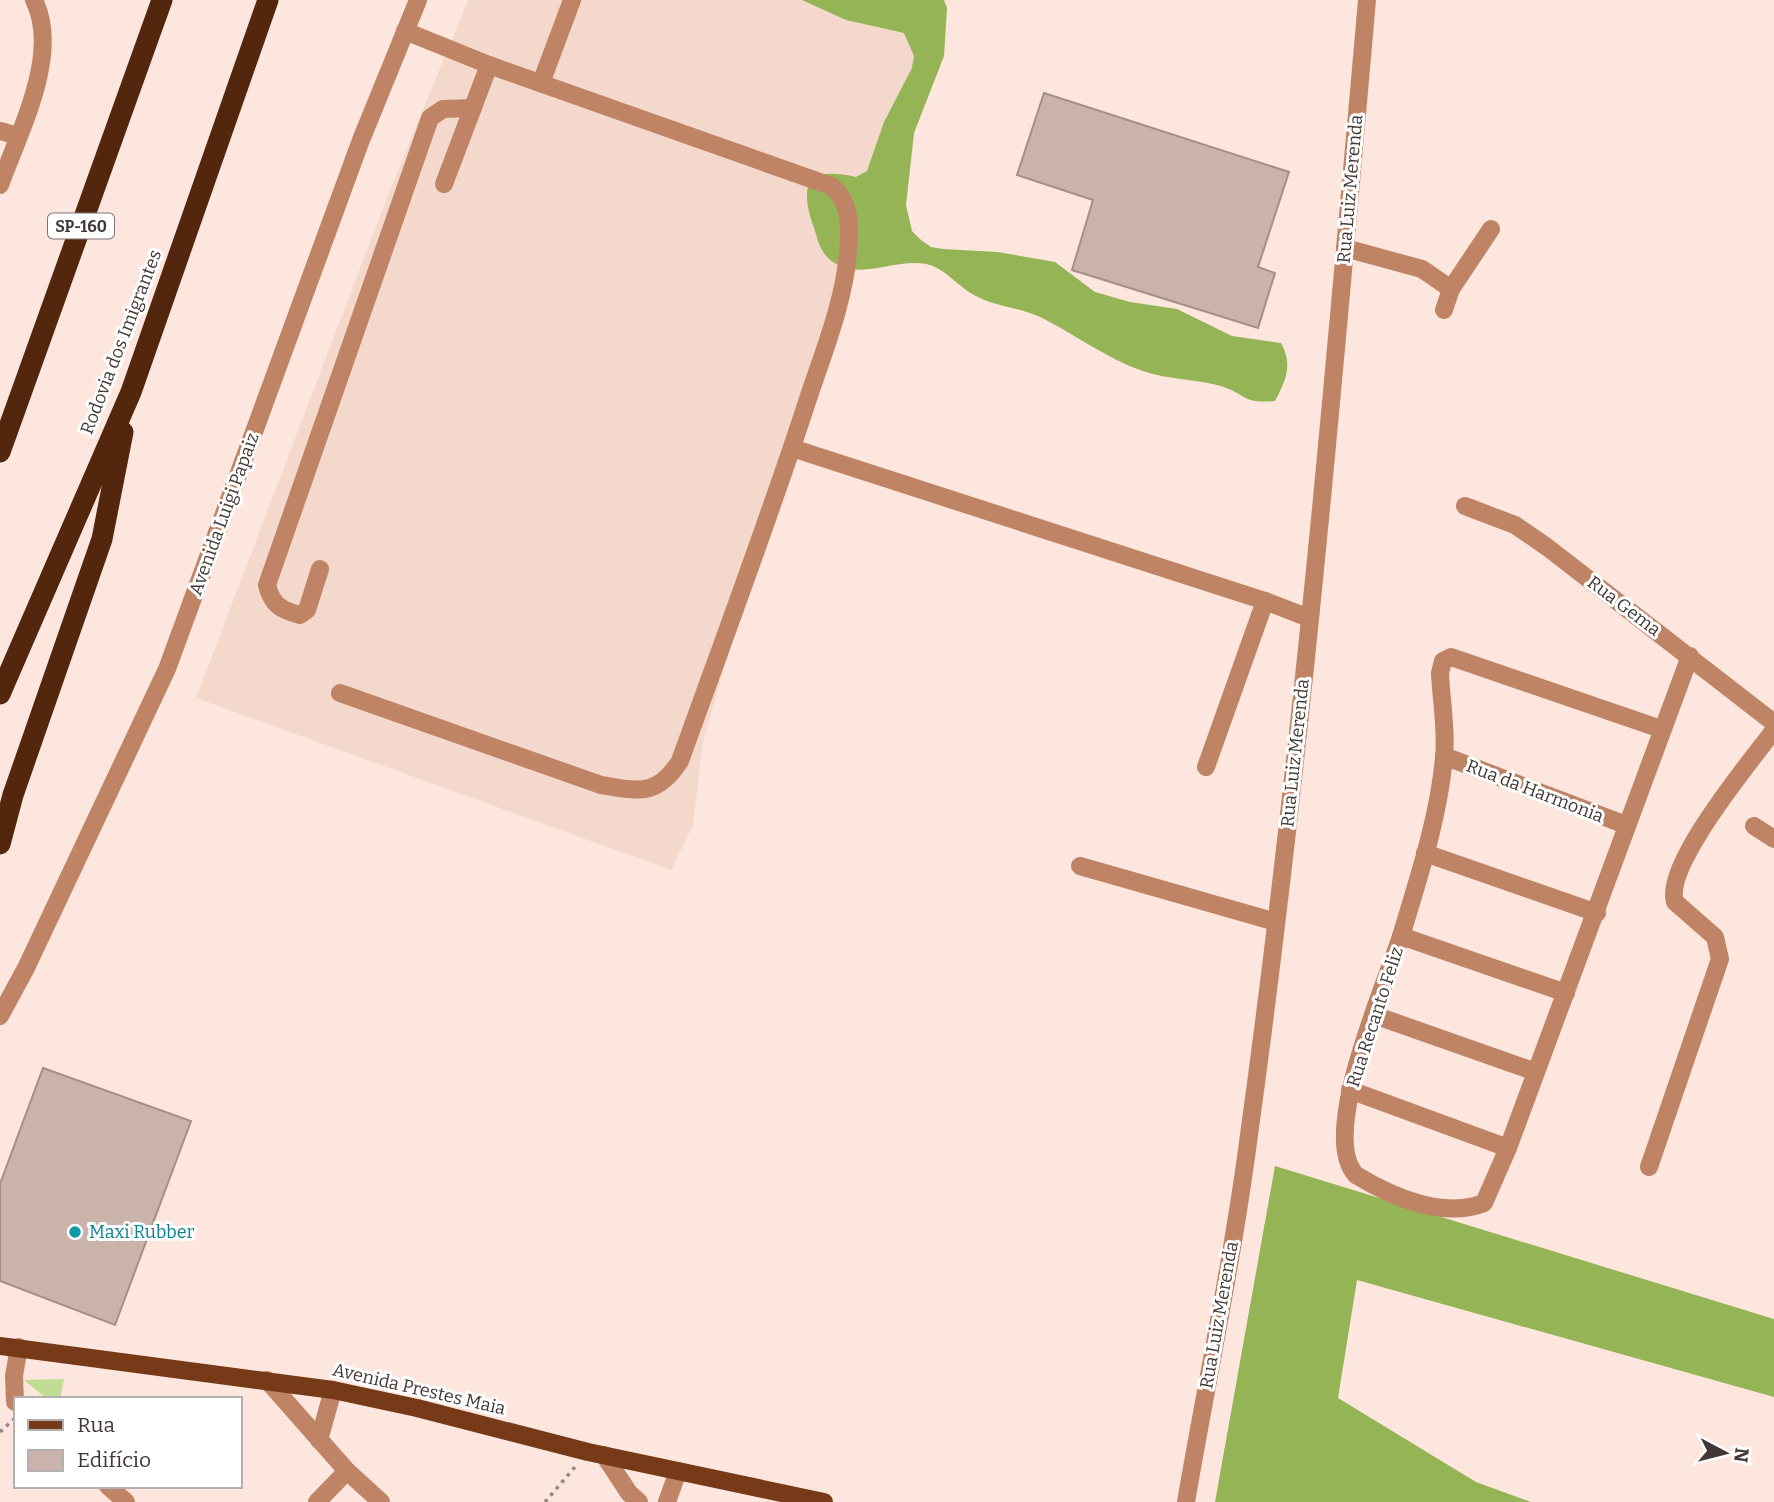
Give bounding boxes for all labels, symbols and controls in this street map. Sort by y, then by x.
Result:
street label: Rua Luiz Merenda [1333,114,1367,264]
road number: SP-160 [48,214,114,238]
street label: Rodovia dos Imigrantes [76,247,166,437]
street label: Avenida Luigi Papaiz [184,430,264,598]
street label: Rua Gema [1583,571,1665,641]
street label: Rua Luiz Merenda [1276,678,1314,828]
street label: Rua da Harmonia [1463,755,1607,827]
street label: Rua Recanto Feliz [1342,944,1408,1090]
place label: Maxi Rubber [89,1221,195,1243]
marker: Maxi Rubber [67,1224,83,1240]
street label: Rua Luiz Merenda [1195,1239,1243,1390]
street label: Avenida Prestes Maia [330,1358,508,1420]
legend [14,1397,242,1488]
text: Rua [77,1412,115,1438]
north arrow [1690,1418,1760,1488]
text: N [1729,1446,1754,1464]
text: Edifício [77,1447,151,1473]

